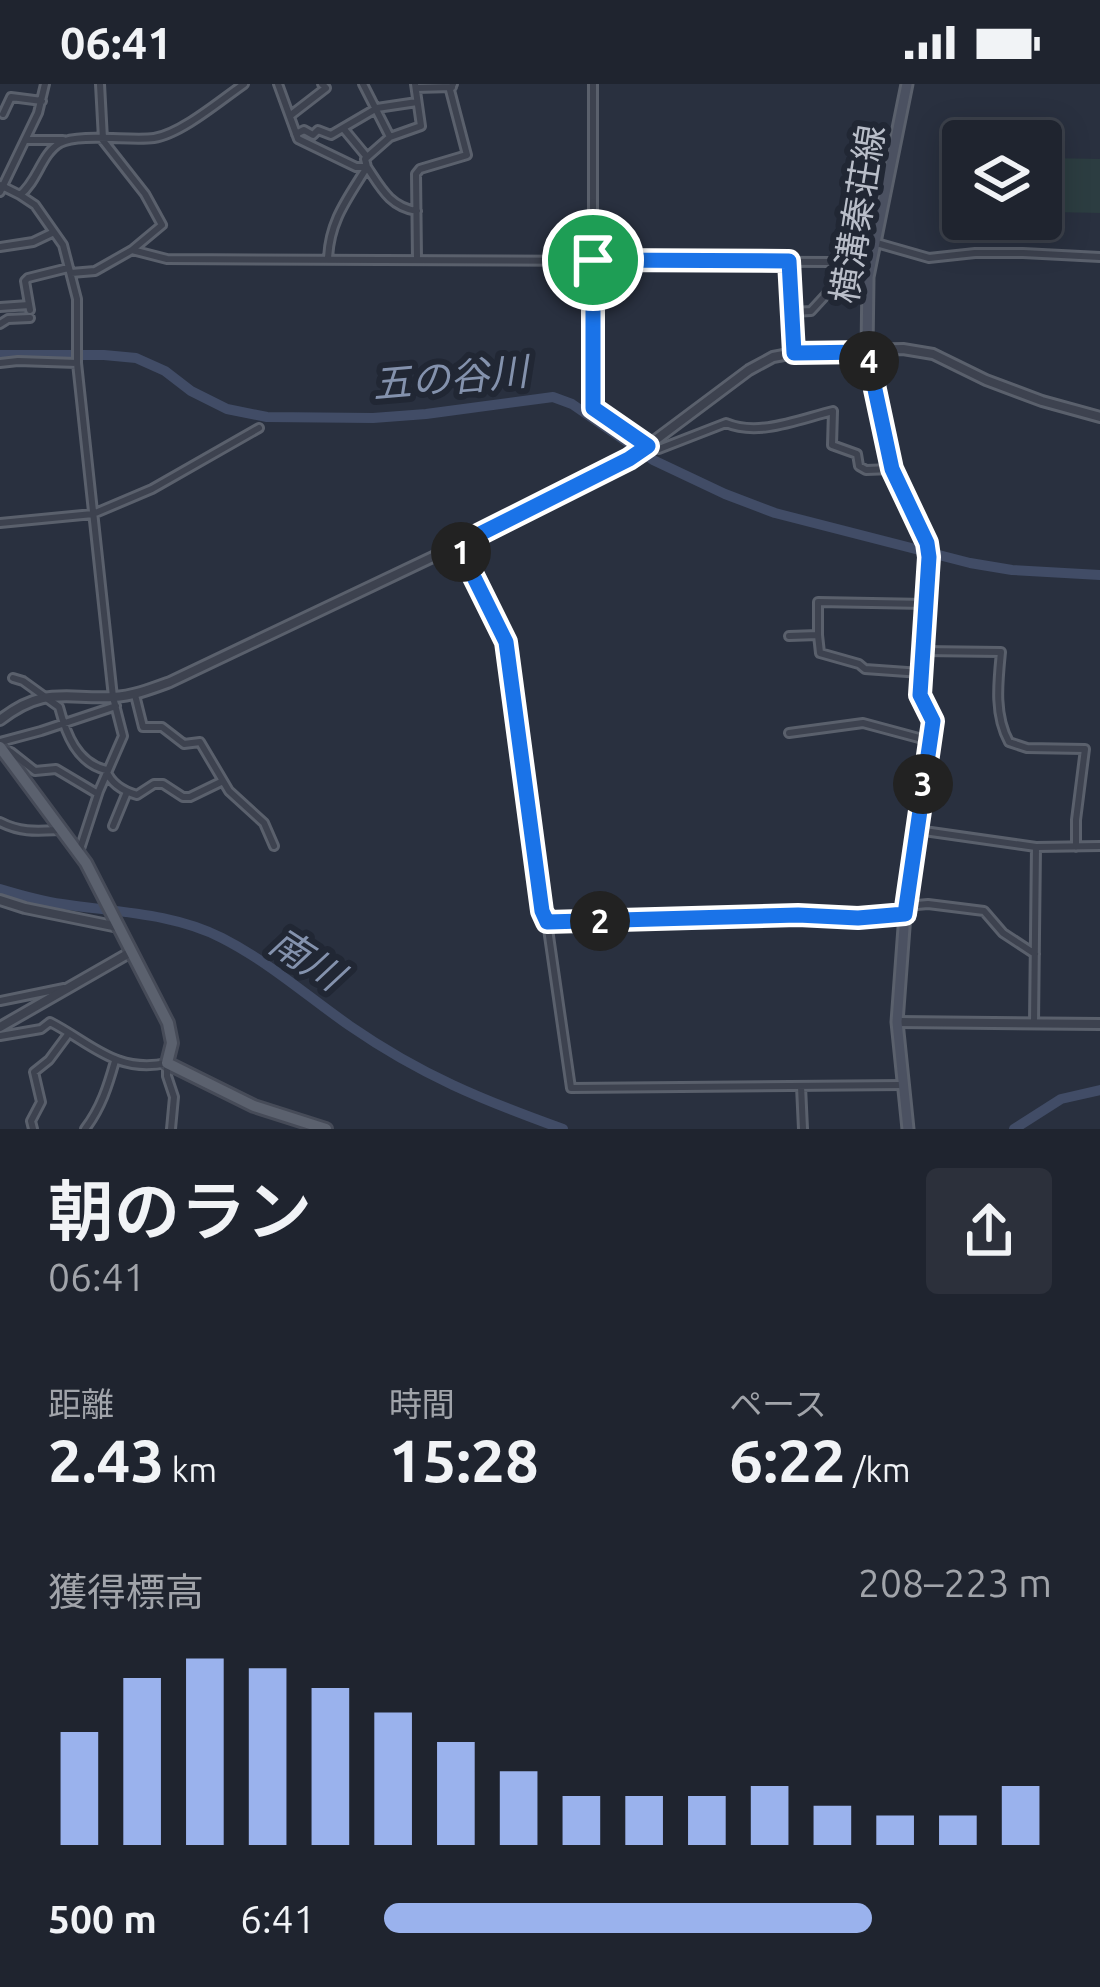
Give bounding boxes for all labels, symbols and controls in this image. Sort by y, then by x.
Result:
text: 06:41 [60,17,173,68]
map controls [942,120,1062,240]
button: layers [942,120,1062,240]
street label: 横溝秦荘線 [823,122,891,306]
pin [542,209,644,311]
icon: arrive [560,227,626,293]
pin: 4 [839,331,899,391]
text: 4 [860,342,878,379]
water label: 五の谷川 [370,348,534,405]
pin: 1 [431,522,491,582]
text: 1 [452,533,470,570]
pin: 3 [893,754,953,814]
text: 3 [914,765,932,802]
pin: 2 [570,891,630,951]
text: 2 [591,902,609,939]
water label: 南川 [263,919,355,999]
button: share [926,1168,1052,1294]
text: 朝のラン [48,1173,312,1247]
text: 06:41 [48,1255,146,1298]
text: 距離 [48,1385,114,1422]
text: 時間 [389,1385,455,1422]
text: ペース [729,1385,827,1422]
text: 2.43 [48,1426,164,1493]
text: 15:28 [389,1426,539,1493]
text: 6:22 [729,1426,846,1493]
text: km [164,1451,217,1488]
text: /km [846,1451,911,1488]
text: 208–223 m [858,1561,1052,1604]
text: 獲得標高 [48,1570,204,1613]
text: 500 m [48,1897,157,1940]
text: 6:41 [240,1897,316,1940]

